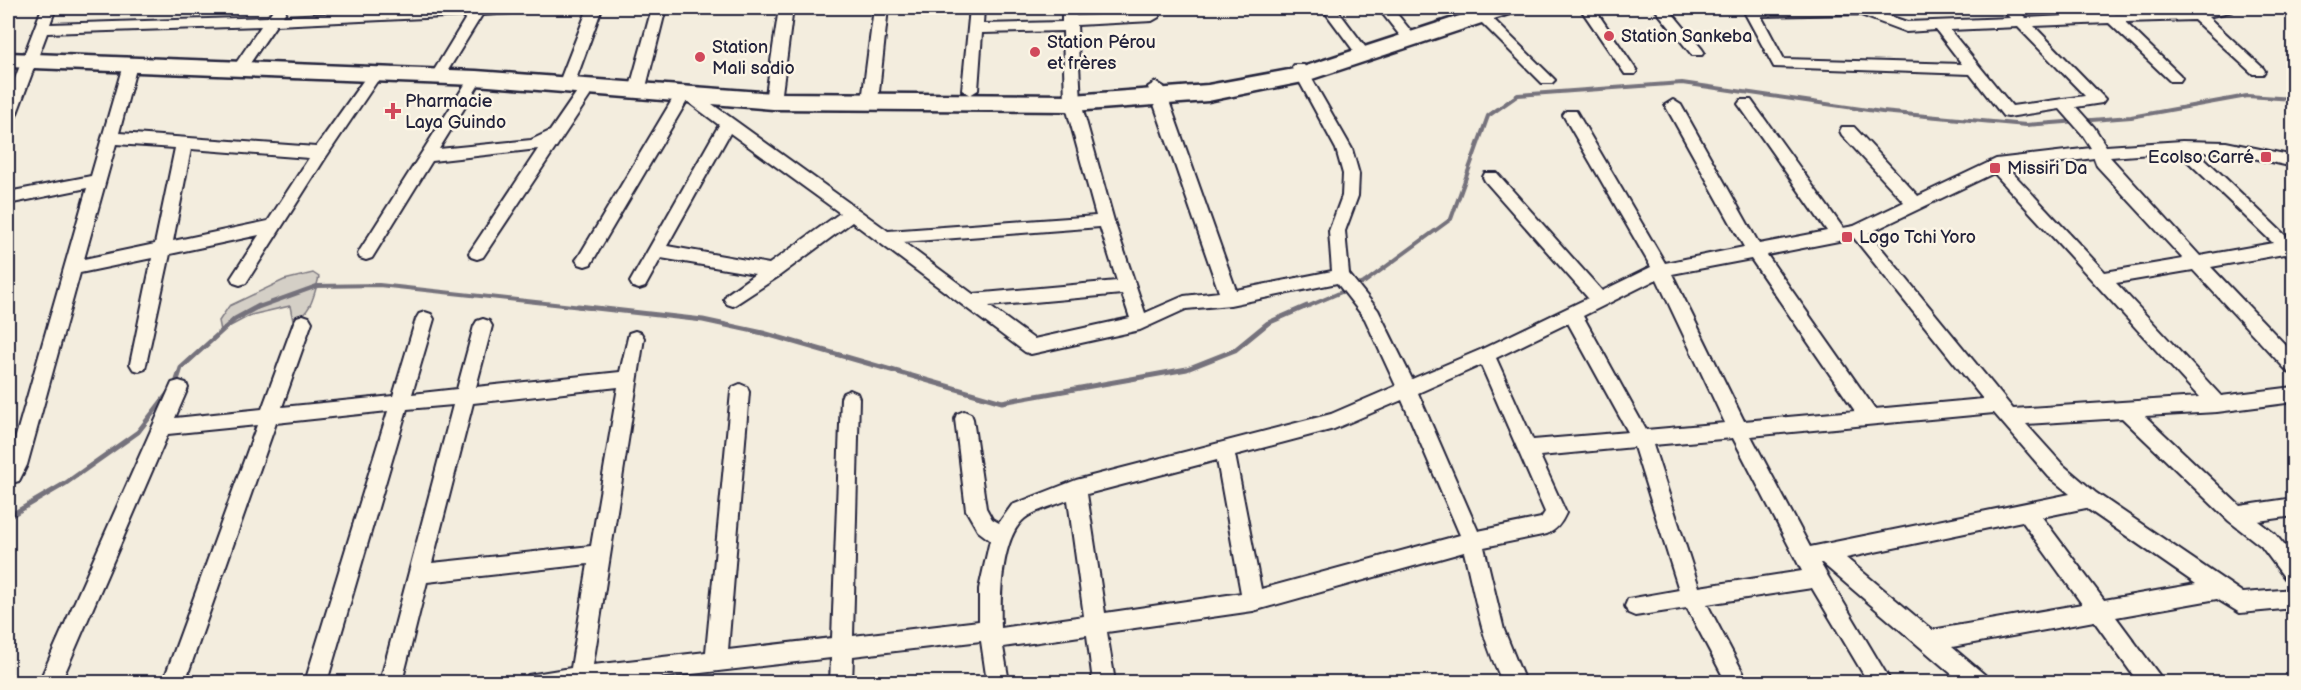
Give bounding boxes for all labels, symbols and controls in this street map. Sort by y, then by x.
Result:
place label: Station Sankeba [1621,26,1752,47]
marker: Station Sankeba [1602,29,1616,43]
place label: Station Pérou et frères [1047,32,1156,74]
place label: Station Mali sadio [712,37,795,79]
marker: Station Pérou et frères [1028,45,1042,59]
marker: Station Mali sadio [693,50,707,64]
place label: Pharmacie Laya Guindo [405,91,506,133]
marker: Pharmacie Laya Guindo [386,104,400,118]
place label: Ecolso Carré [2148,147,2254,168]
marker: Ecolso Carré [2259,150,2273,164]
place label: Missiri Da [2007,158,2087,179]
marker: Missiri Da [1988,161,2002,175]
place label: Logo Tchi Yoro [1859,227,1976,248]
marker: Logo Tchi Yoro [1840,230,1854,244]

